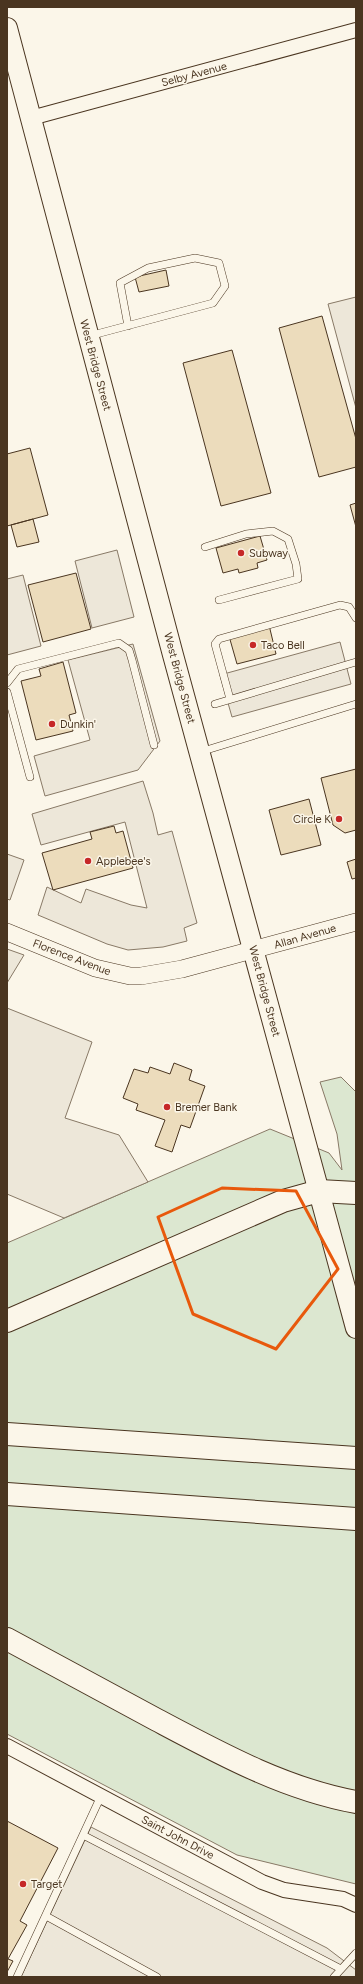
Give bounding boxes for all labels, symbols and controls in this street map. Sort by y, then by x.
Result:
street label: Selby Avenue [160,60,228,89]
street label: West Bridge Street [77,318,114,412]
place label: Subway [249,547,288,560]
marker: Subway [236,548,246,558]
street label: West Bridge Street [161,631,198,725]
place label: Taco Bell [261,639,305,652]
marker: Taco Bell [248,640,258,650]
place label: Dunkin' [60,718,96,731]
marker: Dunkin' [47,719,57,729]
place label: Circle K [293,813,331,826]
marker: Circle K [334,814,344,824]
place label: Applebee's [96,855,151,868]
marker: Applebee's [83,856,93,866]
street label: Allan Avenue [273,921,338,952]
street label: Florence Avenue [31,937,113,978]
street label: West Bridge Street [246,944,283,1038]
place label: Bremer Bank [175,1101,238,1114]
marker: Bremer Bank [162,1102,172,1112]
street label: Saint John Drive [139,1813,216,1862]
place label: Target [31,1878,62,1891]
marker: Target [18,1879,28,1889]

